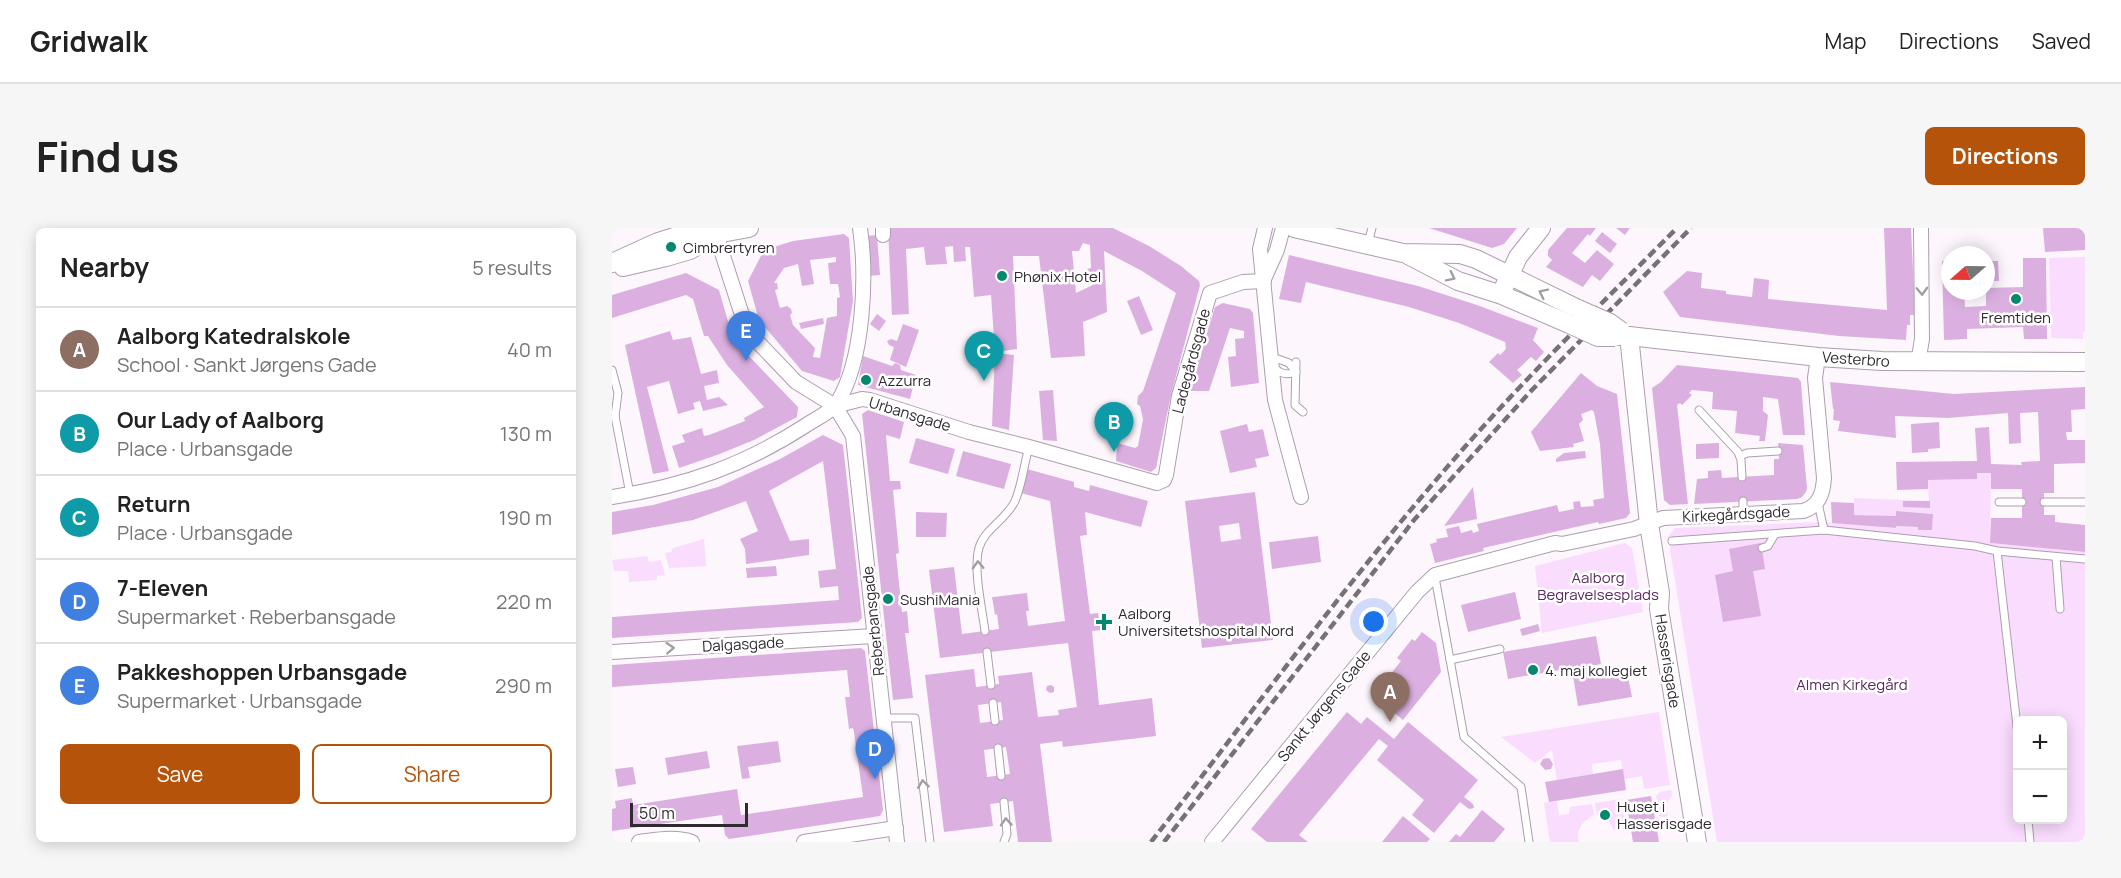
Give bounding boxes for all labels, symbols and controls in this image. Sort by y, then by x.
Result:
text: Gridwalk [30,22,147,60]
text: Map [1825,27,1866,55]
text: Directions [1899,27,1999,55]
text: Saved [2032,27,2091,55]
text: Find us [36,127,179,185]
button: Directions [1925,127,2085,185]
place label: Cimbrertyren [683,237,775,258]
marker: Cimbrertyren [664,240,678,254]
north arrow [1941,246,1995,300]
text: Nearby [60,249,149,285]
text: 5 results [472,254,552,281]
place label: Phønix Hotel [1014,266,1101,287]
marker: Phønix Hotel [995,269,1009,283]
one-way arrow [1445,270,1456,281]
one-way arrow [1916,287,1929,296]
one-way arrow [1538,288,1549,300]
marker: Fremtiden [2009,292,2023,306]
street label: Ladegårdsgade [1167,306,1215,416]
place label: Fremtiden [1981,307,2051,328]
pin: E [726,312,766,361]
text: Aalborg Katedralskole [117,321,351,351]
pin: C [964,332,1004,381]
text: A [73,336,86,363]
text: 40 m [507,336,552,363]
street label: Vesterbro [1822,346,1891,372]
text: School · Sankt Jørgens Gade [117,351,377,378]
place label: Azzurra [878,370,931,391]
marker: Azzurra [859,373,873,387]
street label: Urbansgade [866,392,954,437]
pin: B [1094,402,1134,452]
text: Our Lady of Aalborg [117,405,324,435]
text: B [73,420,86,447]
text: 130 m [500,420,552,447]
text: Place · Urbansgade [117,435,293,462]
text: Return [117,489,191,519]
street label: Kirkegårdsgade [1682,501,1791,527]
text: C [72,504,87,531]
text: 190 m [499,504,552,531]
text: Place · Urbansgade [117,519,293,546]
one-way arrow [971,560,984,569]
street label: Reberbansgade [857,565,889,677]
park label: Aalborg Begravelsesplads [1537,567,1659,605]
text: 7-Eleven [117,573,208,603]
text: D [72,588,87,615]
text: 220 m [496,588,552,615]
place label: SushiMania [900,589,980,610]
marker: SushiMania [881,592,895,606]
text: Supermarket · Reberbansgade [117,603,396,630]
place label: Aalborg Universitetshospital Nord [1118,603,1294,641]
your location [1359,607,1388,636]
marker: Aalborg Universitetshospital Nord [1095,613,1113,631]
street label: Hasserisgade [1650,613,1686,710]
street label: Dalgasgade [702,631,785,657]
one-way arrow [666,642,675,655]
street label: Sankt Jørgens Gade [1273,646,1376,766]
text: Pakkeshoppen Urbansgade [117,657,407,687]
place label: 4. maj kollegiet [1545,660,1647,681]
marker: 4. maj kollegiet [1526,663,1540,677]
text: E [74,672,85,699]
text: 290 m [495,672,552,699]
pin: A [1370,672,1410,722]
park label: Almen Kirkegård [1796,674,1908,695]
text: Supermarket · Urbansgade [117,687,362,714]
map controls [2013,716,2067,824]
button: + [2013,716,2067,770]
pin: D [856,730,894,779]
button: Save [60,744,300,804]
button: Share [312,744,552,804]
button: − [2013,770,2067,824]
one-way arrow [917,779,930,788]
place label: Huset i Hasserisgade [1617,796,1712,834]
scale bar [630,800,748,828]
text: 50 m [639,802,675,824]
marker: Huset i Hasserisgade [1598,808,1612,822]
one-way arrow [1000,818,1013,827]

